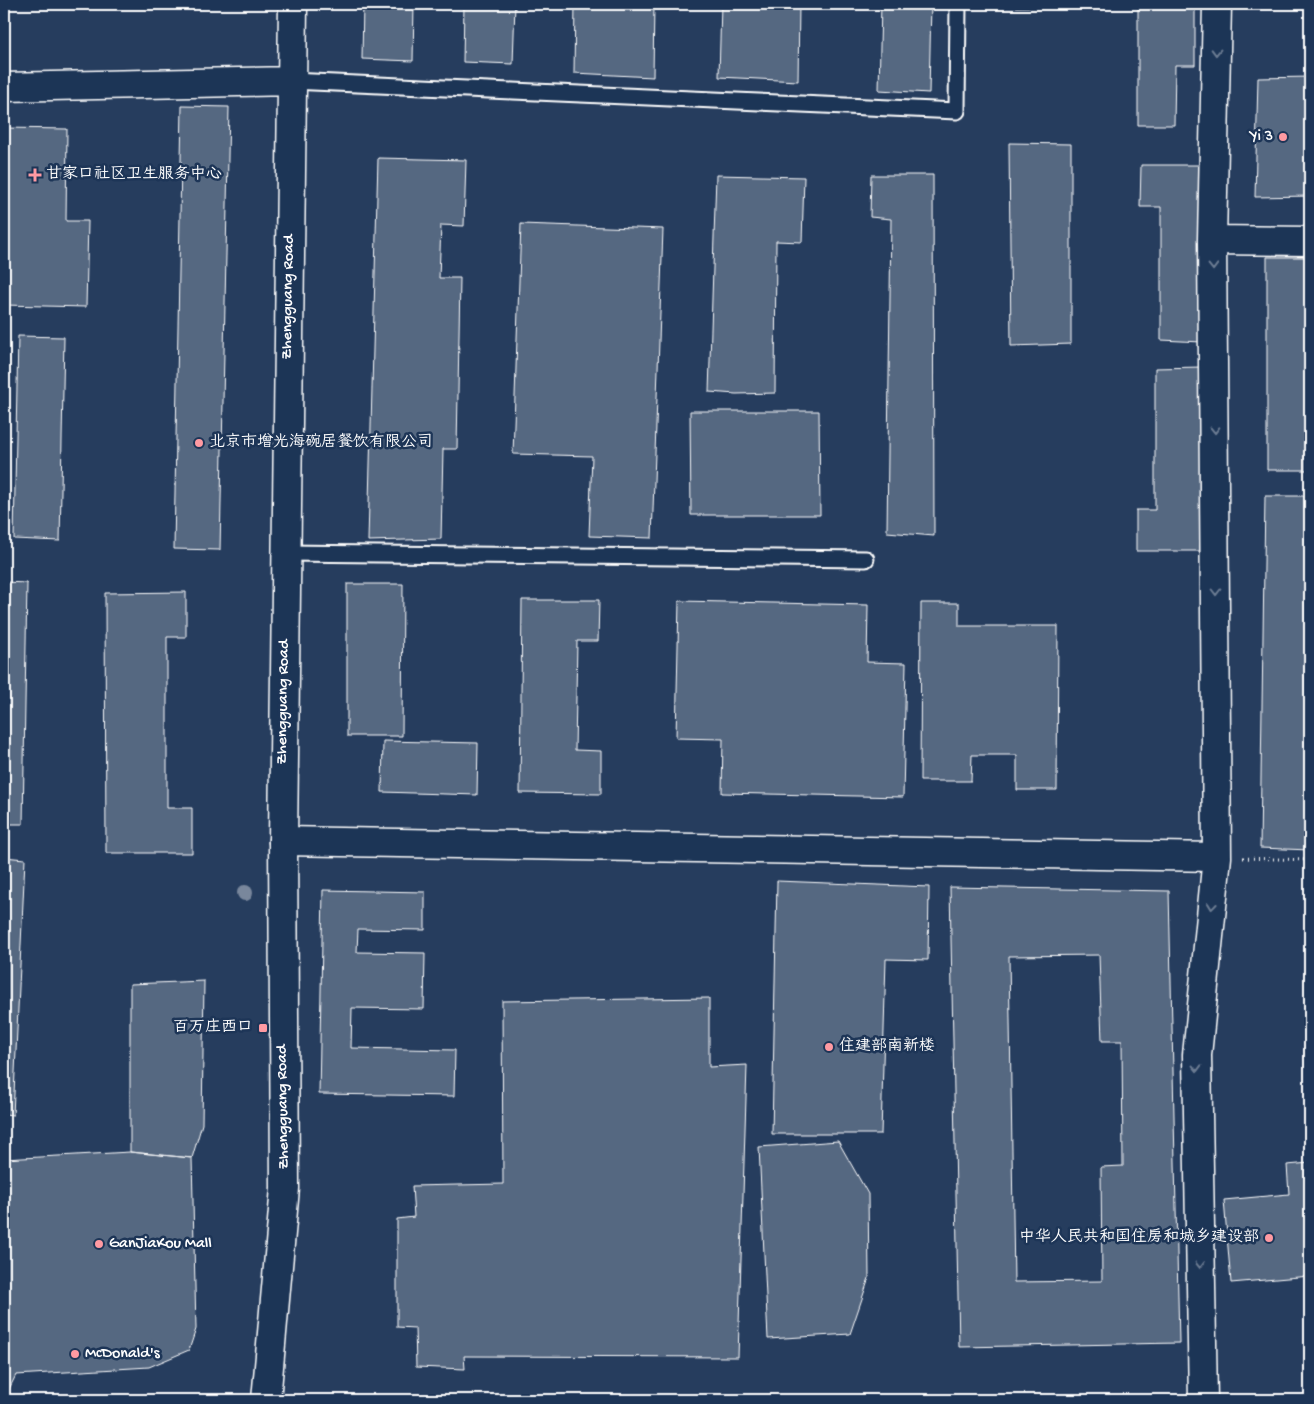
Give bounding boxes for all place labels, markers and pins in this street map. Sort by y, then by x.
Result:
place label: Yi 3 [1248,128,1273,147]
marker: Yi 3 [1277,131,1289,143]
place label: 甘家口社区卫生服务中心 [46,164,222,185]
marker: 甘家口社区卫生服务中心 [28,168,42,182]
place label: 北京市增光海碗居餐饮有限公司 [209,432,433,453]
marker: 北京市增光海碗居餐饮有限公司 [193,437,205,449]
place label: 百万庄西口 [173,1018,253,1038]
marker: 百万庄西口 [257,1022,269,1034]
place label: 住建部南新楼 [839,1036,935,1057]
marker: 住建部南新楼 [823,1041,835,1053]
place label: 中华人民共和国住房和城乡建设部 [1019,1227,1259,1248]
marker: 中华人民共和国住房和城乡建设部 [1263,1232,1275,1244]
place label: GanJiaKou Mall [109,1235,212,1254]
marker: GanJiaKou Mall [93,1238,105,1250]
place label: McDonald's [85,1345,161,1364]
marker: McDonald's [69,1348,81,1360]

